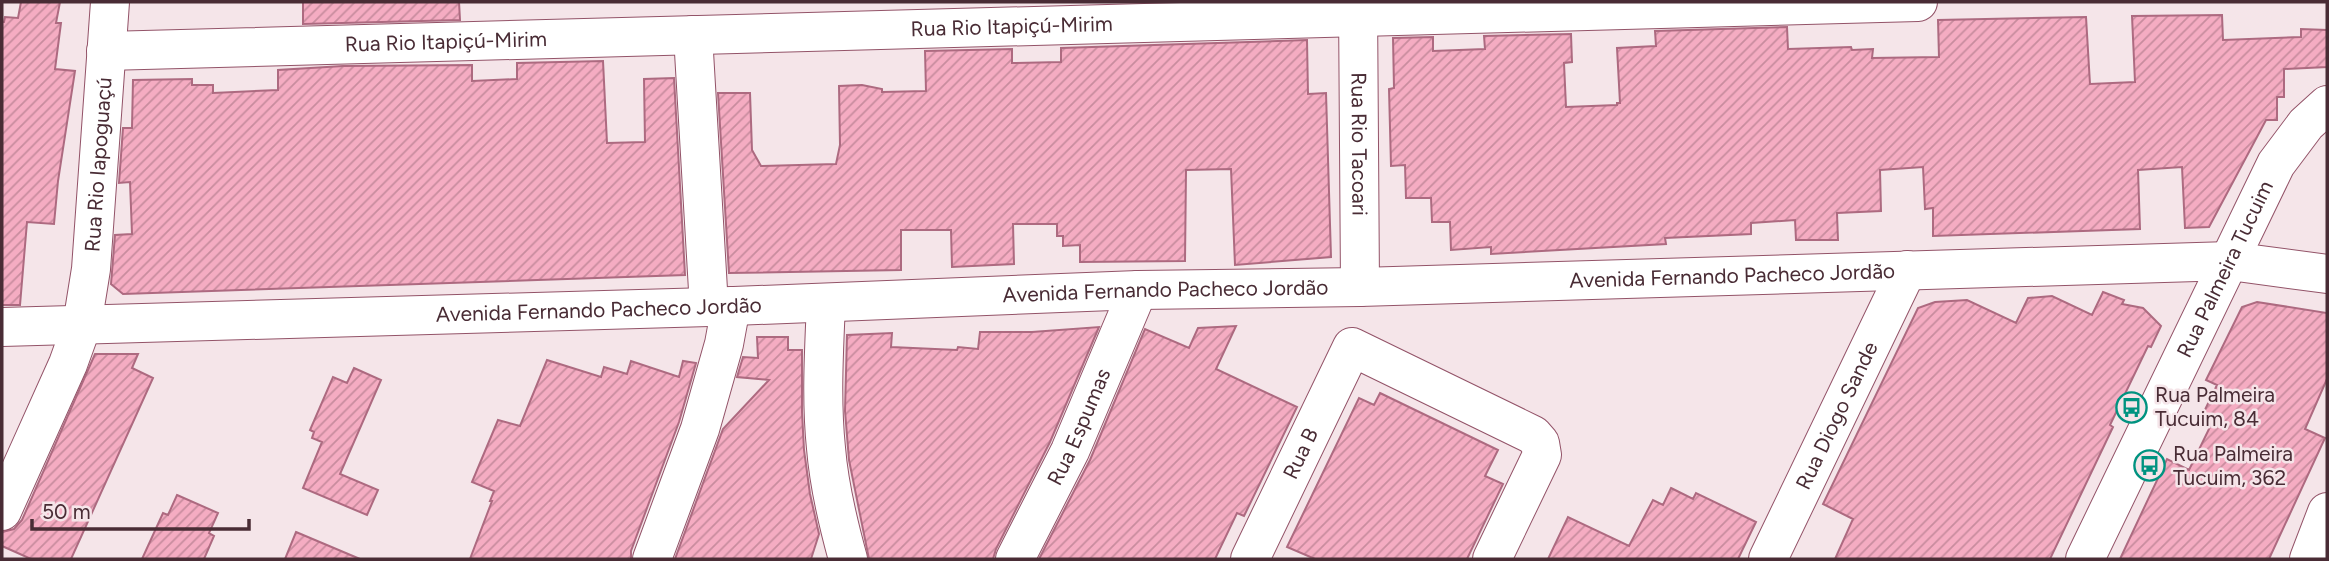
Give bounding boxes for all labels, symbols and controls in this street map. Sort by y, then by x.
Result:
street label: Rua Rio Itapiçú-Mirim [910,11,1113,41]
street label: Rua Rio Itapiçú-Mirim [344,26,547,57]
street label: Rua Rio Tacoari [1346,72,1372,216]
street label: Rua Rio Iapoguaçú [79,76,117,253]
street label: Rua Palmeira Tucuim [2171,176,2278,361]
street label: Avenida Fernando Pacheco Jordão [1569,258,1895,293]
street label: Avenida Fernando Pacheco Jordão [1002,274,1329,307]
street label: Avenida Fernando Pacheco Jordão [435,292,762,327]
street label: Rua Diogo Sande [1790,337,1883,494]
street label: Rua Espumas [1042,364,1116,489]
place label: Rua Palmeira Tucuim, 84 [2155,382,2275,431]
bus stop icon: Rua Palmeira Tucuim, 84 [2115,390,2149,424]
street label: Rua B [1277,424,1323,483]
place label: Rua Palmeira Tucuim, 362 [2173,441,2293,490]
bus stop icon: Rua Palmeira Tucuim, 362 [2133,449,2167,483]
scale bar [32,488,248,532]
text: 50 m [42,499,91,524]

